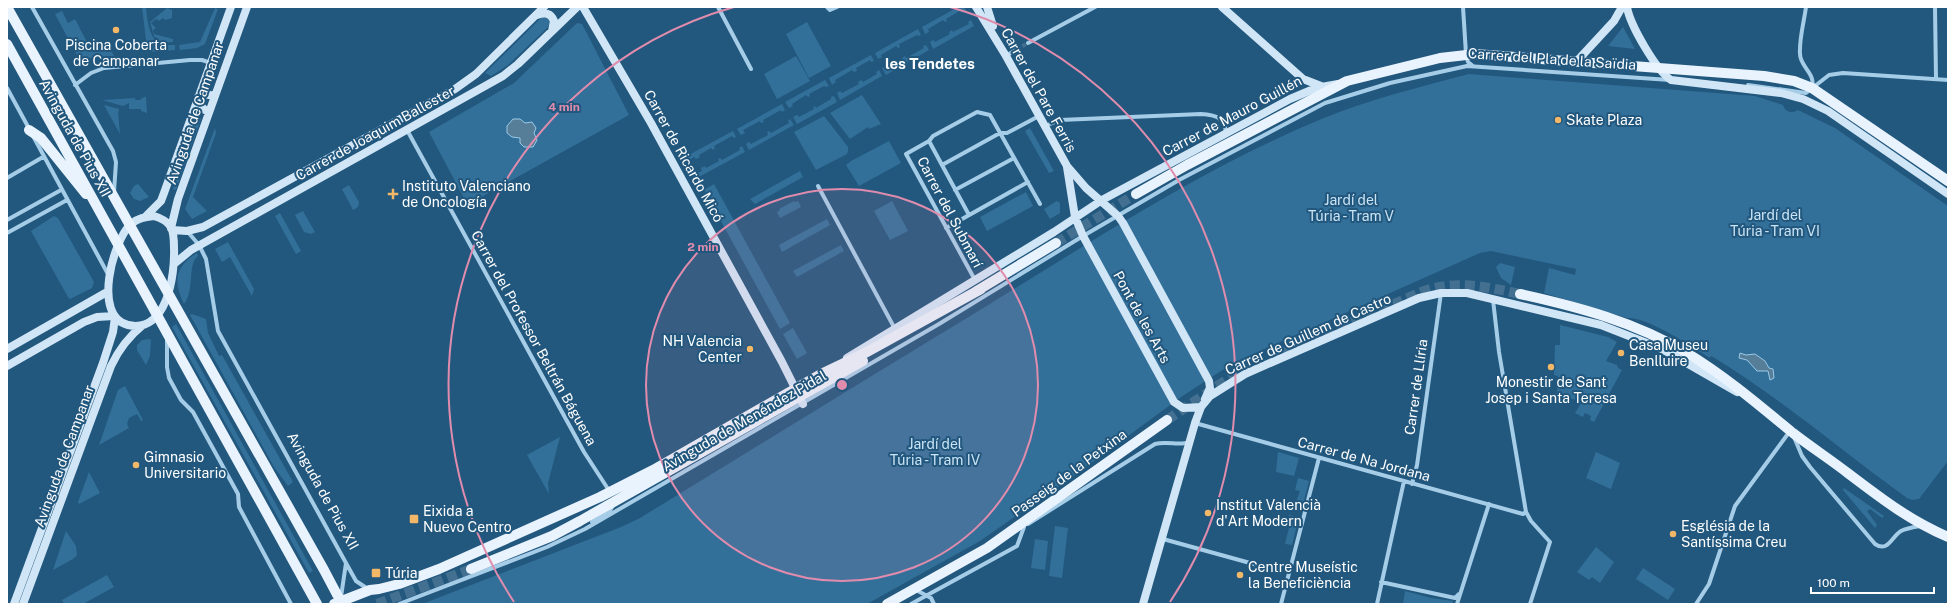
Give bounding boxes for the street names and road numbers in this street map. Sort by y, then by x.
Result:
street label: Carrer del Pare Ferris [998,25,1080,155]
street label: Avinguda de Campanar [163,39,227,187]
street label: Carrer del Pla de la Saïdia [1467,45,1637,73]
street label: Carrer de Mauro Guillén [1160,73,1304,159]
street label: Avinguda de Pius XII [36,76,114,200]
street label: Carrer de Joaquim Ballester [293,82,457,184]
street label: Carrer de Ricardo Micó [641,87,727,225]
street label: Carrer del Submarí [914,154,986,271]
street label: Carrer del Professor Beltrán Báguena [468,228,600,448]
street label: Pont de les Arts [1110,268,1174,366]
street label: Carrer de Guillem de Castro [1223,290,1394,378]
street label: Carrer de Llíria [1401,338,1431,436]
street label: Avinguda de Menéndez Pidal [659,367,829,475]
street label: Avinguda de Campanar [31,383,97,529]
street label: Passeig de la Petxina [1009,426,1129,520]
street label: Avinguda de Pius XII [284,429,362,553]
street label: Carrer de Na Jordana [1296,434,1432,484]

